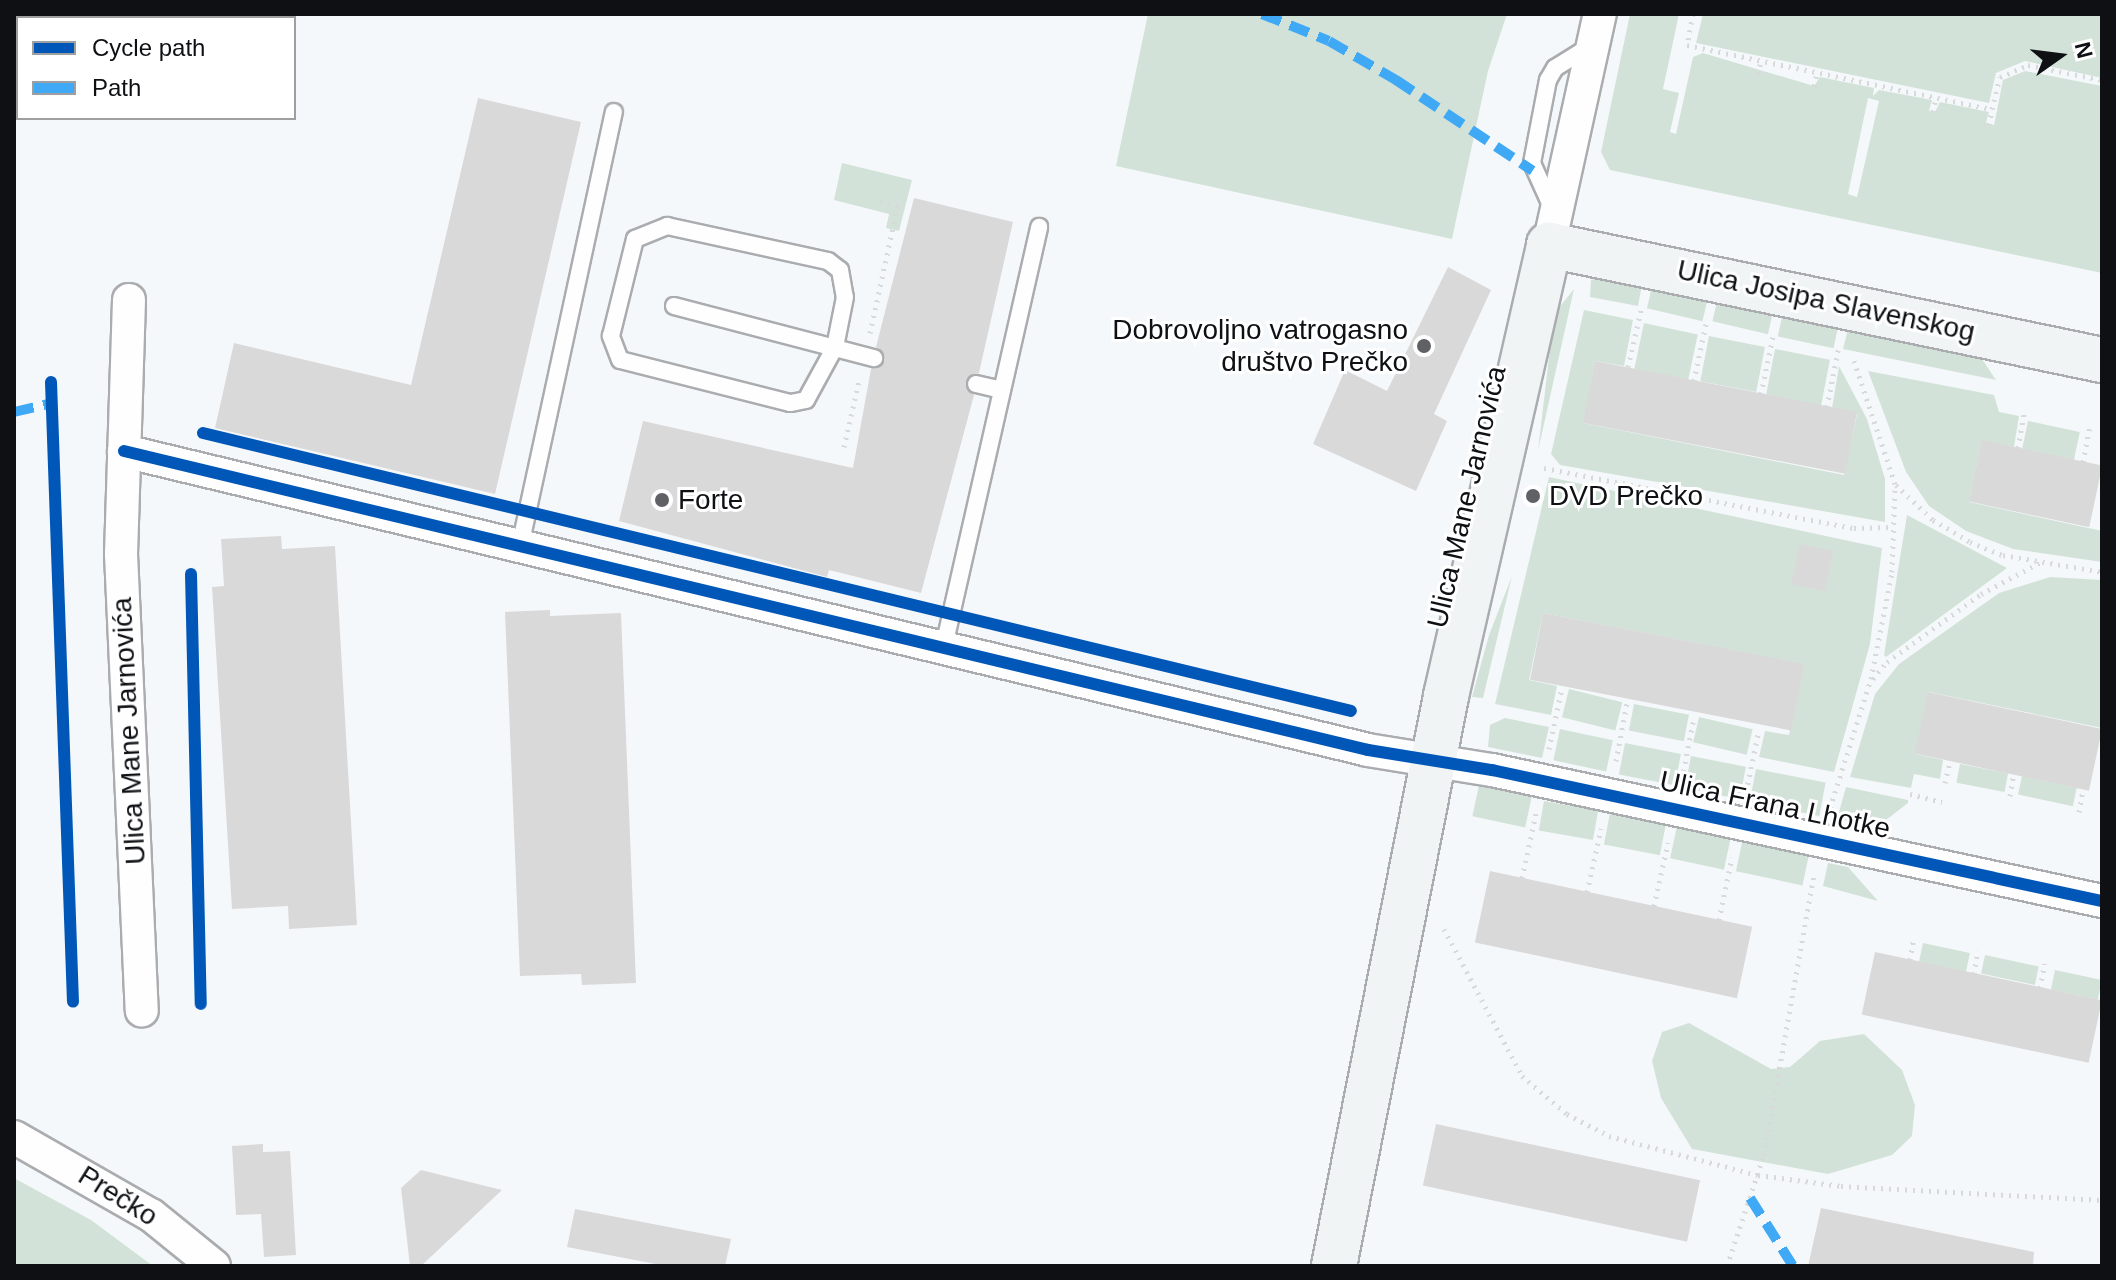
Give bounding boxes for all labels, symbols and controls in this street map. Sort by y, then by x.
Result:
legend [16,16,296,120]
north arrow [2020,16,2100,96]
text: Cycle path [92,34,205,61]
text: N [2070,39,2098,61]
text: Path [92,74,141,101]
street label: Ulica Josipa Slavenskog [1674,253,1978,349]
place label: Dobrovoljno vatrogasno društvo Prečko [1112,313,1408,379]
marker: Dobrovoljno vatrogasno društvo Prečko [1415,337,1433,355]
street label: Ulica Mane Jarnovića [1421,363,1513,631]
place label: DVD Prečko [1549,479,1703,513]
place label: Forte [678,483,743,517]
marker: DVD Prečko [1524,487,1542,505]
marker: Forte [653,491,671,509]
street label: Ulica Mane Jarnovića [105,596,153,866]
street label: Ulica Frana Lhotke [1657,764,1893,846]
street label: Prečko [72,1159,164,1233]

